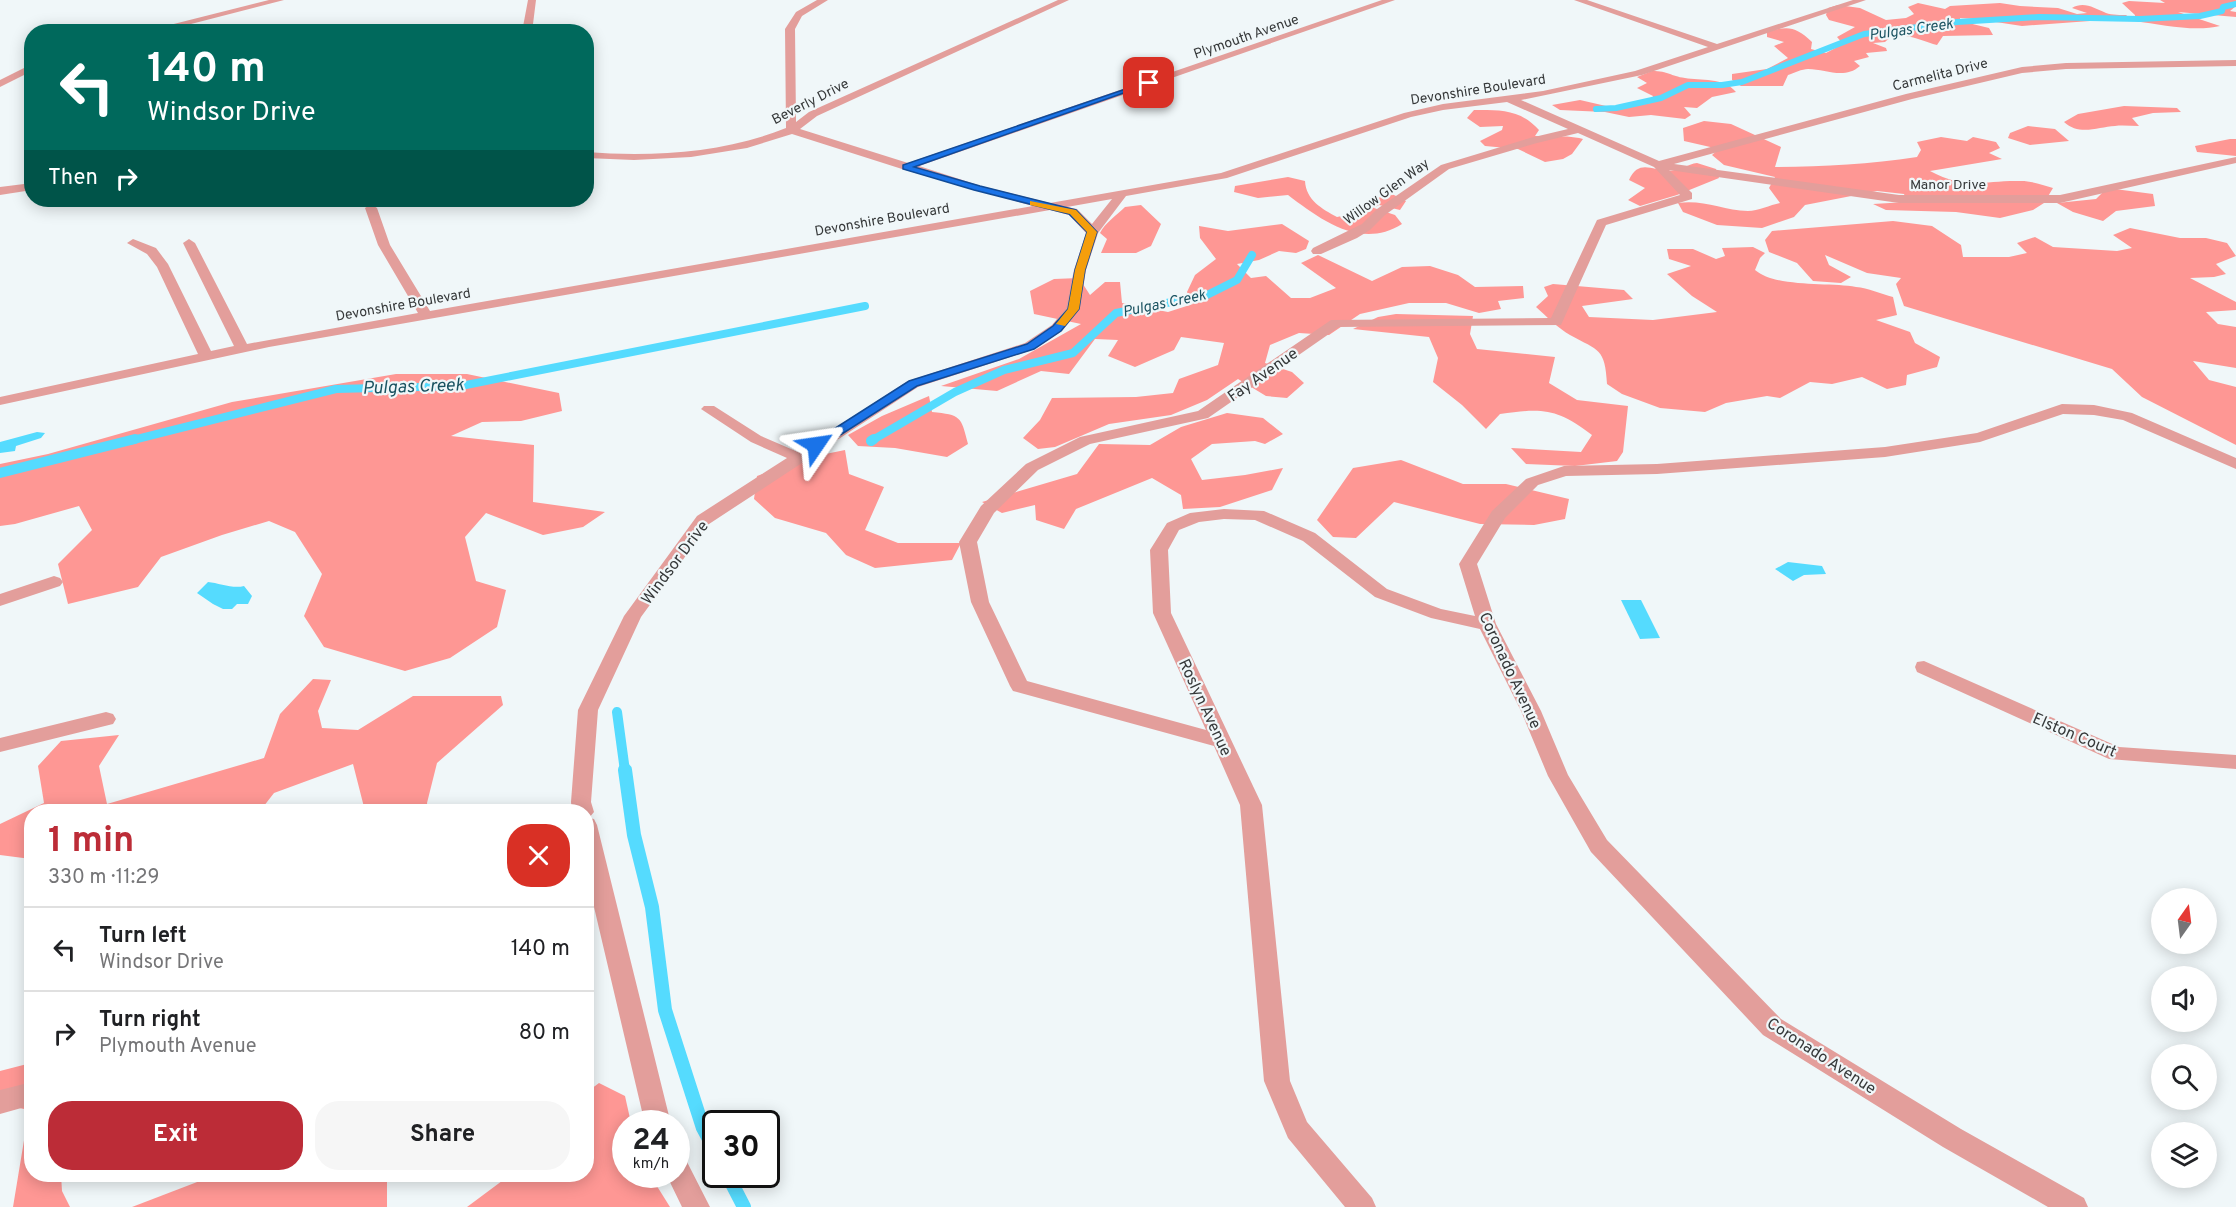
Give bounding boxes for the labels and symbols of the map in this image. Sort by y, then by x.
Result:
street label: Plymouth Avenue [1192,11,1301,63]
water label: Pulgas Creek [1868,15,1955,46]
street label: Carmelita Drive [1891,55,1990,96]
pin [1123,57,1174,108]
street label: Devonshire Boulevard [1409,71,1547,110]
street label: Beverly Drive [769,76,852,129]
street label: Willow Glen Way [1341,155,1433,229]
street label: Manor Drive [1910,177,1986,194]
street label: Devonshire Boulevard [814,200,951,241]
street label: Devonshire Boulevard [335,285,472,326]
water label: Pulgas Creek [1121,286,1208,323]
street label: Fay Avenue [1224,344,1302,407]
water label: Pulgas Creek [362,374,465,401]
position arrow [784,413,848,477]
street label: Windsor Drive [638,517,714,609]
street label: Coronado Avenue [1473,609,1545,732]
street label: Roslyn Avenue [1173,656,1235,760]
street label: Elston Court [2029,709,2119,763]
north arrow [2151,888,2217,954]
street label: Coronado Avenue [1763,1014,1879,1099]
speed limit sign: 30 [702,1110,780,1188]

